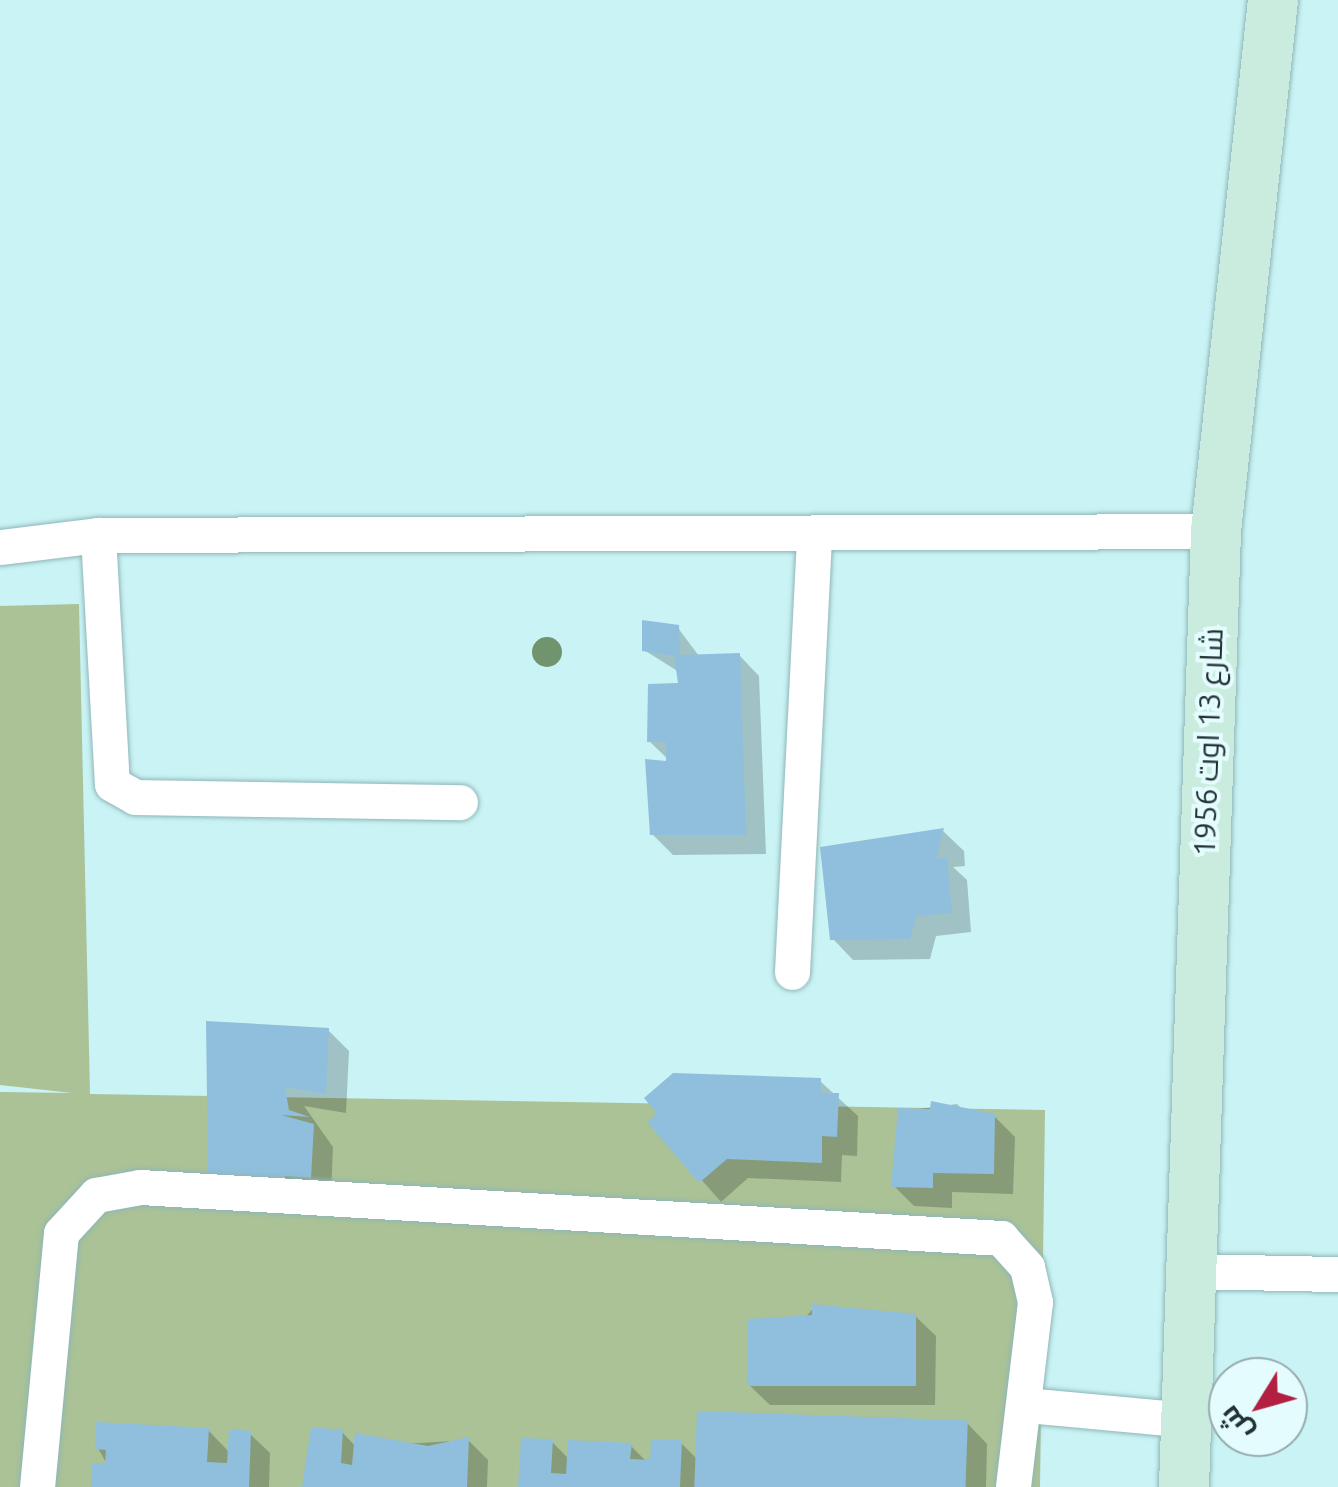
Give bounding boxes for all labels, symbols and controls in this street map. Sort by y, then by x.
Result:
street label: شارع 13 اوت 1956 [1186,627,1230,857]
north arrow [1208,1357,1308,1457]
text: ش [1212,1400,1258,1448]

